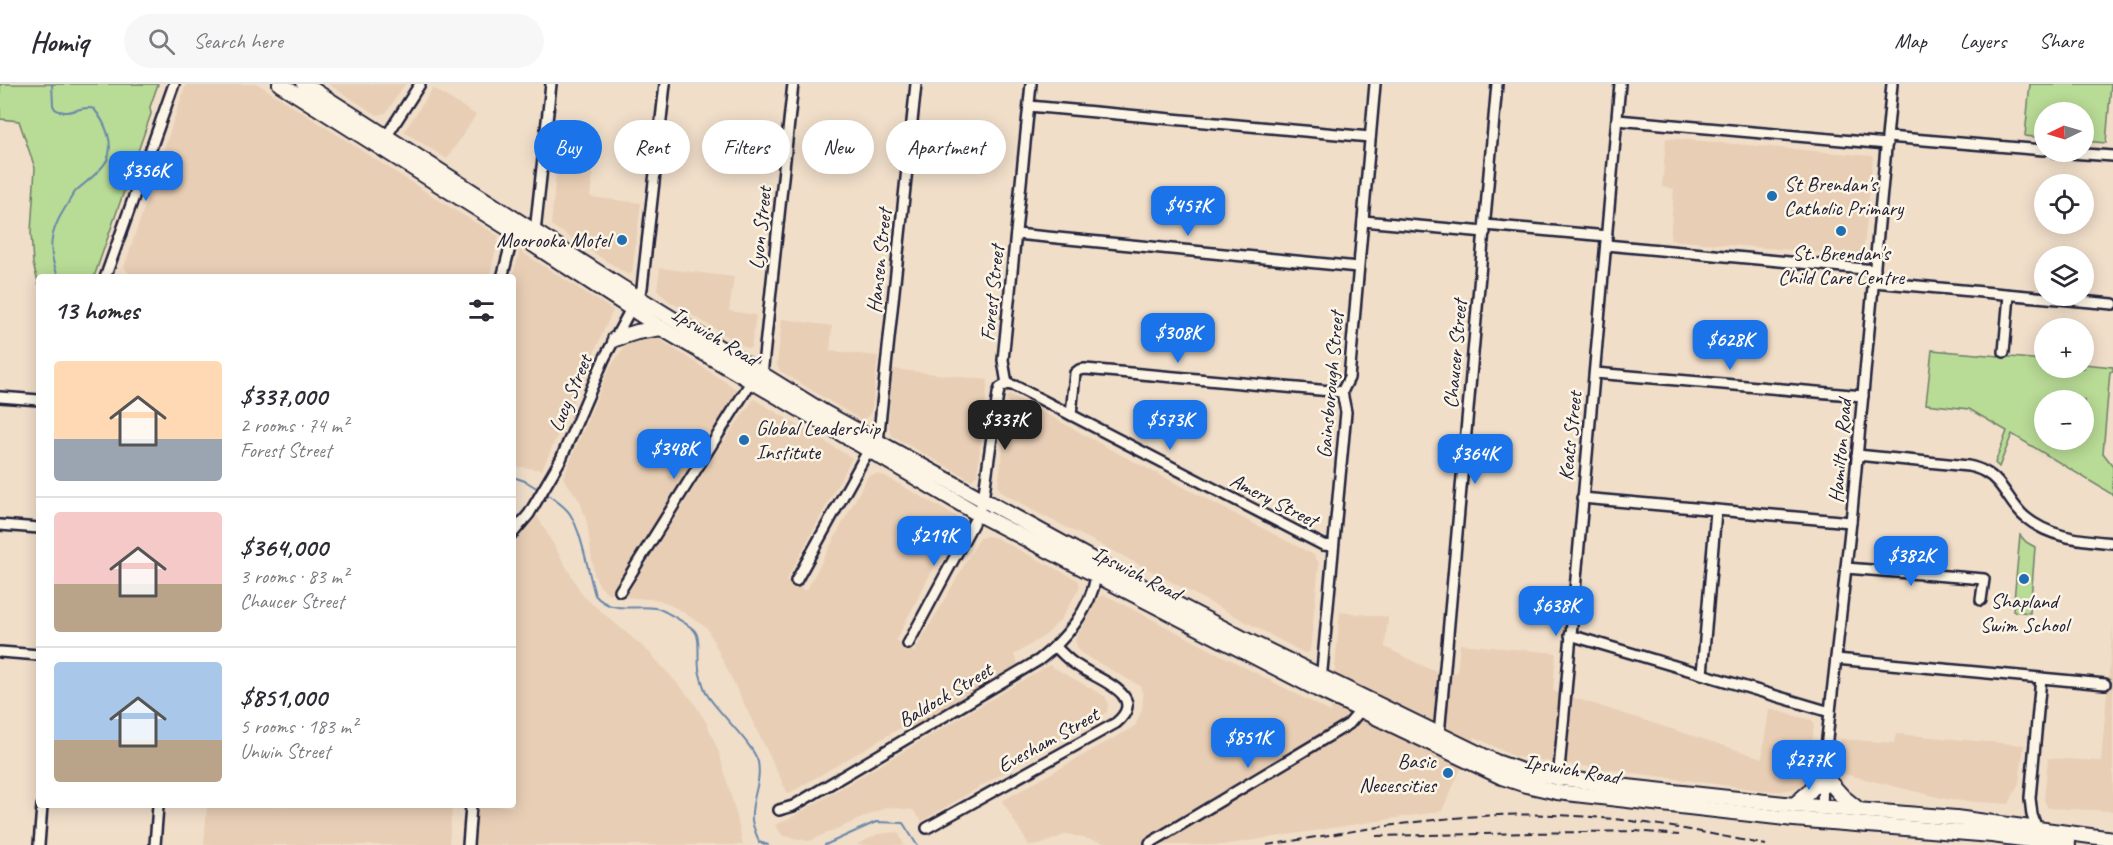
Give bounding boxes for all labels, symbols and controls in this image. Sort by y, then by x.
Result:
search box [124,14,544,68]
text: Homiq [30,24,88,59]
icon: search [145,25,178,58]
text: Search here [193,27,283,55]
text: Map [1894,28,1927,54]
text: Layers [1960,28,2006,54]
text: Share [2039,28,2083,54]
north arrow [2034,102,2094,162]
map controls [2034,102,2094,450]
chip: Buy [534,120,602,174]
chip: Rent [614,120,690,174]
chip: Filters [702,120,790,174]
chip: New [802,120,874,174]
chip: Apartment [886,120,1006,174]
pin: $356K [104,151,188,202]
text: $356K [123,158,169,183]
place label: St Brendan's Catholic Primary [1784,171,1905,221]
button: locate [2034,174,2094,234]
street label: Lyon Street [743,183,777,271]
pin: $457K [1146,186,1230,237]
marker: St Brendan's Catholic Primary [1765,189,1779,203]
text: $457K [1165,193,1211,218]
street label: Hansen Street [861,205,898,314]
marker: St. Brendan's Child Care Centre [1834,224,1848,238]
place label: Moorooka Motel [496,227,613,253]
marker: Moorooka Motel [615,233,629,247]
place label: St. Brendan's Child Care Centre [1778,240,1905,290]
street label: Forest Street [974,241,1010,342]
button: layers [2034,246,2094,306]
text: 13 homes [54,294,139,327]
icon: filters [465,294,498,327]
street label: Chaucer Street [1437,295,1473,410]
street label: Ipswich Road [667,300,765,373]
street label: Gainsborough Street [1311,308,1350,459]
pin: $308K [1136,313,1220,364]
button: + [2034,318,2094,378]
text: $308K [1155,320,1201,345]
pin: $628K [1688,320,1772,371]
text: $628K [1707,327,1753,352]
street label: Lucy Street [542,349,599,435]
text: $337,000 [240,380,327,413]
icon: home [102,385,174,457]
street label: Keats Street [1552,388,1588,482]
button: − [2034,390,2094,450]
street label: Hamilton Road [1823,394,1858,504]
pin: $337K [963,400,1047,451]
pin: $573K [1128,400,1212,451]
text: $337K [982,407,1028,432]
text: $573K [1147,407,1193,432]
text: 2 rooms · 74 m² [240,413,348,438]
place label: Global Leadership Institute [756,415,881,465]
pin: $348K [632,429,716,480]
marker: Global Leadership Institute [737,433,751,447]
pin: $364K [1433,434,1517,485]
text: $348K [651,436,697,461]
text: Forest Street [240,438,331,463]
text: $364K [1452,441,1498,466]
street label: Amery Street [1226,467,1325,534]
pin: $219K [892,516,976,567]
text: $219K [911,523,957,548]
text: $364,000 [240,531,328,564]
icon: home [102,536,174,608]
pin: $382K [1869,536,1953,587]
street label: Ipswich Road [1088,540,1188,608]
text: $382K [1888,543,1934,568]
text: 3 rooms · 83 m² [240,564,348,589]
marker: Shapland Swim School [2017,572,2031,586]
pin: $638K [1514,586,1598,637]
place label: Shapland Swim School [1980,588,2072,638]
text: Chaucer Street [240,589,344,614]
text: $638K [1533,593,1579,618]
street label: Baldock Street [893,656,999,733]
text: $851,000 [240,681,327,714]
icon: home [102,686,174,758]
street label: Evesham Street [993,700,1105,779]
text: 5 rooms · 183 m² [240,714,357,739]
pin: $851K [1206,718,1290,769]
text: $851K [1225,725,1271,750]
text: Unwin Street [240,739,330,764]
pin: $277K [1767,740,1851,791]
text: $277K [1786,747,1832,772]
place label: Basic Necessities [1359,748,1438,798]
street label: Ipswich Road [1523,748,1624,791]
marker: Basic Necessities [1441,766,1455,780]

